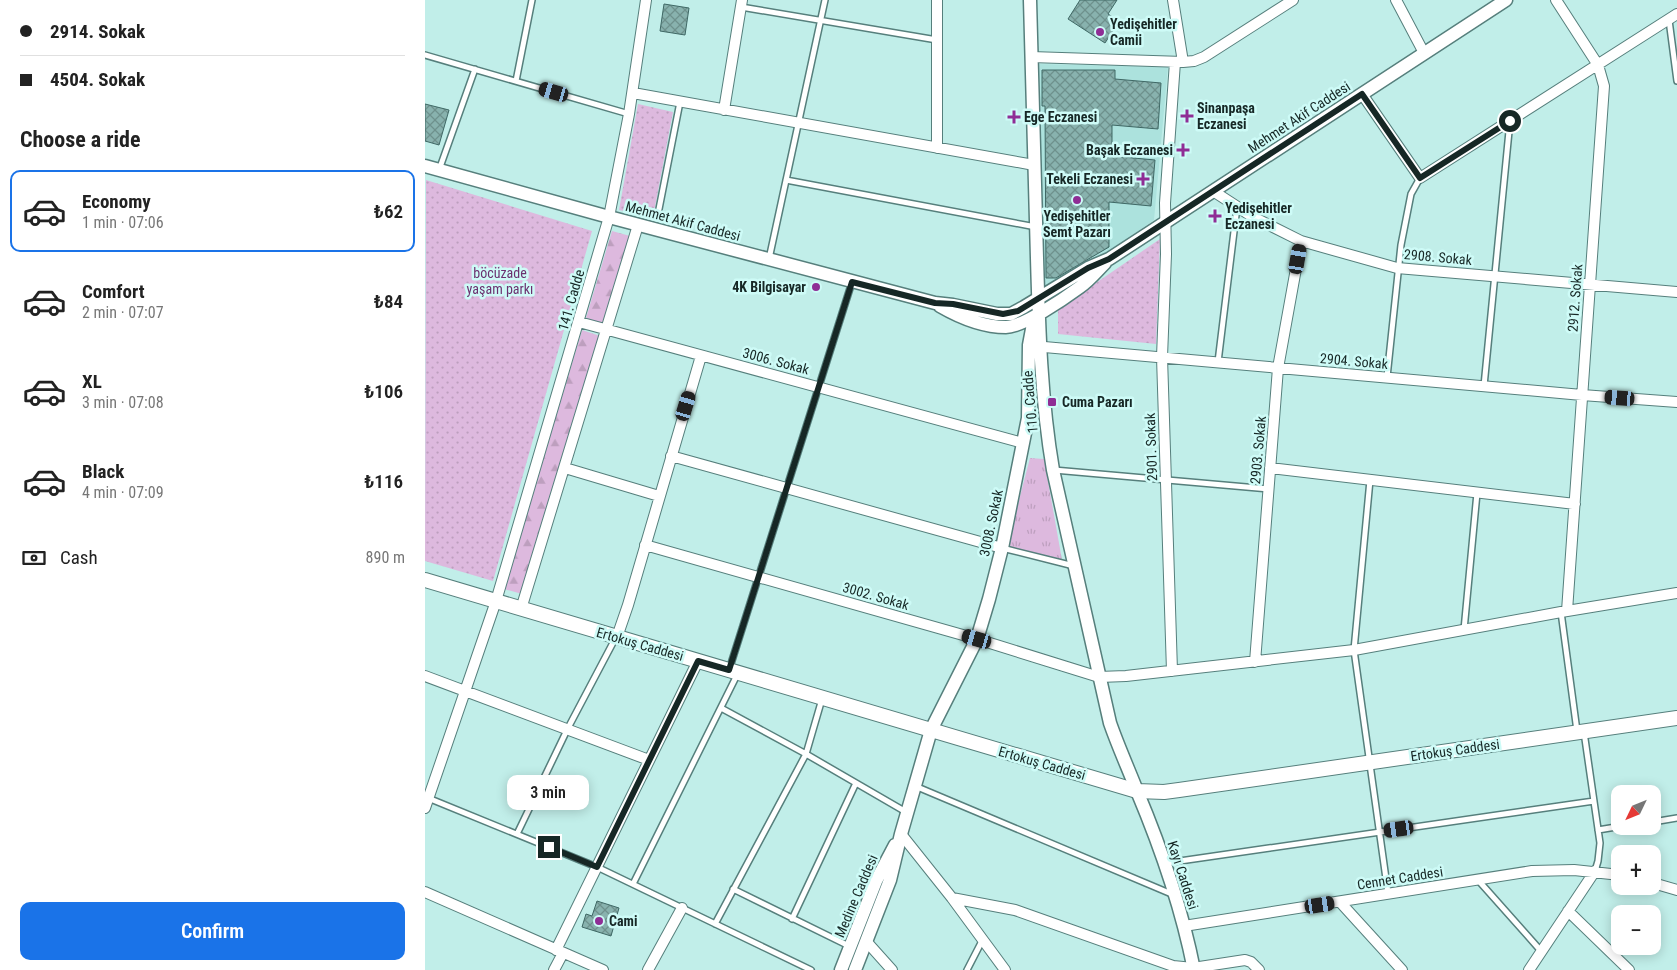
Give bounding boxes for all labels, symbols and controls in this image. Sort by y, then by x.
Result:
place label: Yedişehitler Camii [1110,16,1177,48]
text: 2914. Sokak [50,20,145,43]
marker: Yedişehitler Camii [1094,26,1106,38]
text: 4504. Sokak [50,68,145,91]
street label: Mehmet Akif Caddesi [1245,78,1353,156]
car [537,81,570,103]
place label: Sinanpaşa Eczanesi [1197,100,1255,132]
place label: Ege Eczanesi [1024,109,1097,125]
marker: Sinanpaşa Eczanesi [1181,110,1193,122]
route start [1499,110,1521,132]
marker: Ege Eczanesi [1008,111,1020,123]
text: Choose a ride [20,127,141,152]
place label: Başak Eczanesi [1086,142,1173,158]
marker: Başak Eczanesi [1177,144,1189,156]
place label: Tekeli Eczanesi [1046,171,1133,187]
marker: Tekeli Eczanesi [1137,173,1149,185]
icon: car [22,189,67,234]
text: Economy [82,190,151,213]
marker: Yedişehitler Semt Pazarı [1071,194,1083,206]
street label: Mehmet Akif Caddesi [624,198,742,244]
text: ₺62 [374,200,403,223]
place label: Yedişehitler Eczanesi [1225,200,1292,232]
place label: Yedişehitler Semt Pazarı [1043,208,1111,240]
marker: Yedişehitler Eczanesi [1209,210,1221,222]
text: 1 min · 07:06 [82,213,164,232]
car [1288,243,1307,275]
street label: 2908. Sokak [1403,246,1473,268]
street label: 2912. Sokak [1565,263,1585,333]
park label: böcüzade yaşam parkı [467,265,533,297]
street label: 141. Cadde [555,267,587,332]
icon: car [22,279,67,324]
place label: 4K Bilgisayar [732,279,806,295]
text: Comfort [82,280,145,303]
marker: 4K Bilgisayar [810,281,822,293]
text: ₺84 [374,290,403,313]
text: 2 min · 07:07 [82,303,164,322]
street label: 3006. Sokak [741,344,812,378]
street label: 2904. Sokak [1319,350,1389,372]
icon: car [22,369,67,414]
text: XL [82,370,102,393]
street label: 110. Cadde [1019,370,1041,434]
text: ₺106 [364,380,403,403]
car [674,389,697,423]
car [1604,389,1635,407]
text: 3 min · 07:08 [82,393,164,412]
place label: Cuma Pazarı [1062,394,1133,410]
marker: Cuma Pazarı [1046,396,1058,408]
street label: 2901. Sokak [1142,412,1160,481]
street label: 2903. Sokak [1247,415,1269,485]
icon: car [22,459,67,504]
text: Black [82,460,124,483]
text: ₺116 [364,470,403,493]
text: 4 min · 07:09 [82,483,164,502]
street label: 3008. Sokak [976,487,1006,558]
icon: cash [20,544,48,572]
text: Cash [60,546,98,569]
text: 890 m [366,548,405,567]
street label: 3002. Sokak [841,579,912,613]
street label: Ertokuş Caddesi [595,624,685,664]
car [960,628,993,650]
street label: Ertokuş Caddesi [1409,736,1501,764]
street label: Ertokuş Caddesi [997,743,1087,783]
callout: 3 min [508,774,590,810]
text: 3 min [530,783,566,802]
north arrow [1611,785,1661,835]
map controls [1611,785,1661,955]
car [1383,819,1414,839]
route end [538,836,560,858]
street label: Kayı Caddesi [1164,839,1202,911]
button: + [1611,845,1661,895]
street label: Medine Caddesi [831,852,881,940]
street label: Cennet Caddesi [1356,863,1444,893]
car [1304,895,1335,915]
button: Confirm [20,902,405,960]
button: − [1611,905,1661,955]
place label: Cami [609,913,638,929]
marker: Cami [593,915,605,927]

